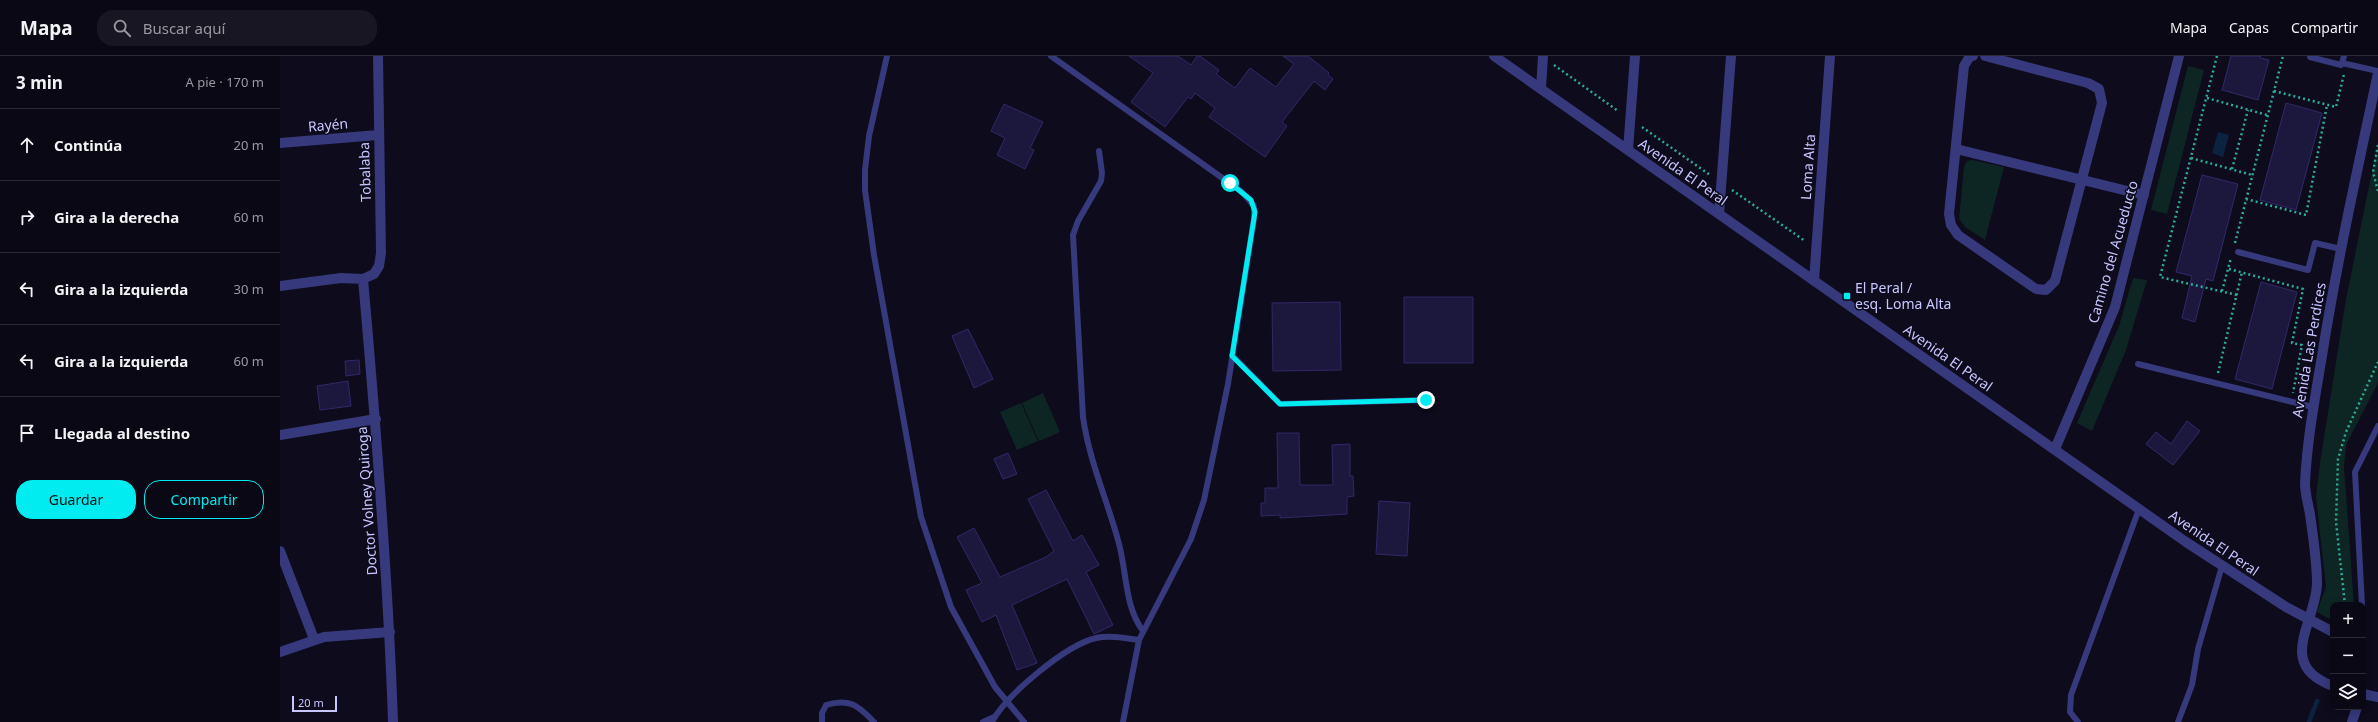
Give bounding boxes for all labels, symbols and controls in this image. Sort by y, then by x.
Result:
search box [97,10,377,46]
text: Mapa [20,15,73,41]
icon: search [111,17,133,39]
text: Buscar aquí [143,18,225,38]
text: Mapa [2170,18,2207,37]
text: Capas [2229,18,2269,37]
text: Compartir [2291,18,2358,37]
text: 3 min [16,71,63,94]
text: A pie · 170 m [186,73,264,91]
street label: Rayén [307,113,349,136]
street label: Loma Alta [1796,133,1819,200]
icon: ahead [16,134,38,156]
street label: Avenida El Peral [1635,134,1732,209]
text: Continúa [54,135,122,155]
text: 20 m [234,136,264,154]
street label: Tobalaba [354,142,375,202]
route start [1221,174,1239,192]
street label: Camino del Acueducto [2083,178,2142,325]
icon: right [16,206,38,228]
text: Gira a la derecha [54,207,179,227]
text: 60 m [234,208,264,226]
icon: left [16,278,38,300]
place label: El Peral / esq. Loma Alta [1855,278,1951,313]
text: Gira a la izquierda [54,279,188,299]
text: 30 m [234,280,264,298]
street label: Avenida Las Perdices [2287,280,2330,419]
marker: El Peral / esq. Loma Alta [1842,291,1852,301]
street label: Avenida El Peral [1900,320,1997,395]
icon: left [16,350,38,372]
text: Gira a la izquierda [54,351,188,371]
text: 60 m [234,352,264,370]
route end [1417,391,1435,409]
icon: arrive [16,422,38,444]
text: Llegada al destino [54,423,190,443]
street label: Doctor Volney Quiroga [352,426,381,576]
button: Guardar [16,480,136,519]
button: Compartir [144,480,264,519]
street label: Avenida El Peral [2166,505,2263,580]
map controls [2330,602,2366,710]
button: + [2330,602,2366,638]
button: − [2330,638,2366,674]
button: layers [2330,674,2366,710]
scale bar [292,694,337,713]
text: 20 m [298,695,324,710]

